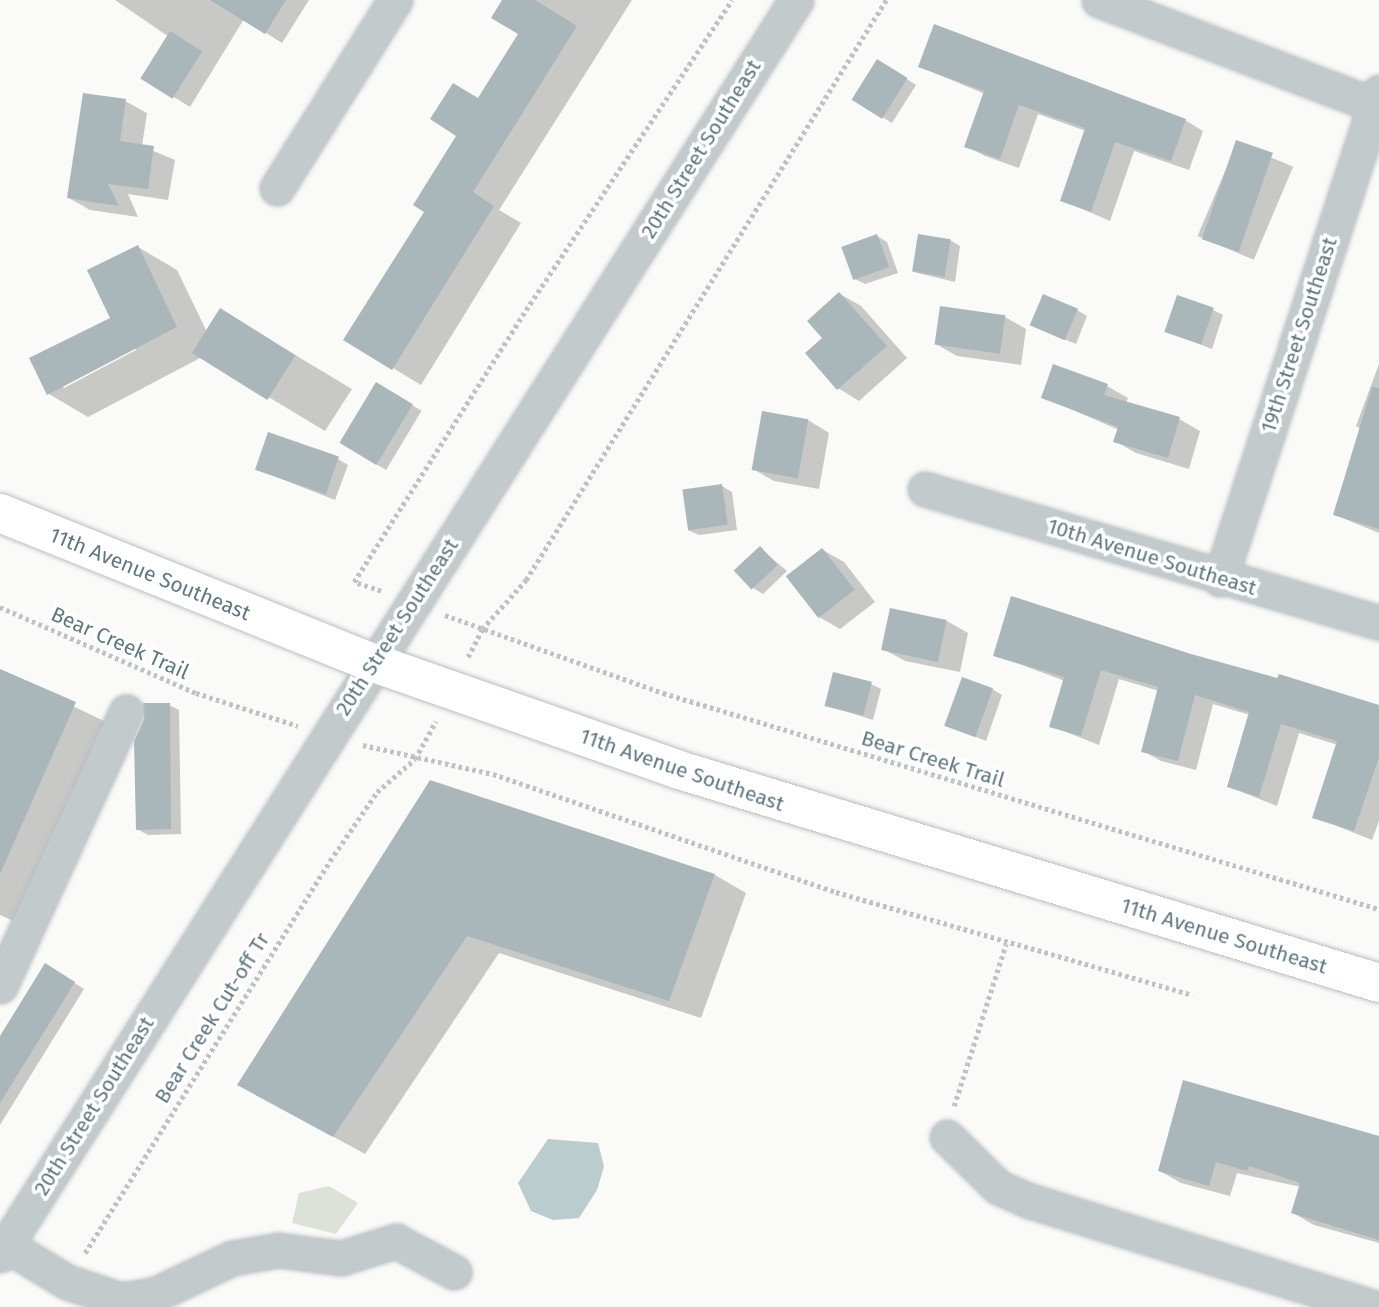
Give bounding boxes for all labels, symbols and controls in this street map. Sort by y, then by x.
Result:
street label: 20th Street Southeast [636,55,766,243]
street label: 19th Street Southeast [1256,234,1342,436]
street label: 10th Avenue Southeast [1044,513,1260,601]
street label: 11th Avenue Southeast [46,522,254,626]
street label: 20th Street Southeast [330,534,464,720]
street label: Bear Creek Trail [47,601,193,685]
street label: 11th Avenue Southeast [577,723,787,817]
street label: Bear Creek Trail [858,725,1008,793]
street label: 11th Avenue Southeast [1118,893,1330,979]
street label: Bear Creek Cut-off Tr [149,928,275,1108]
street label: 20th Street Southeast [29,1012,159,1200]

